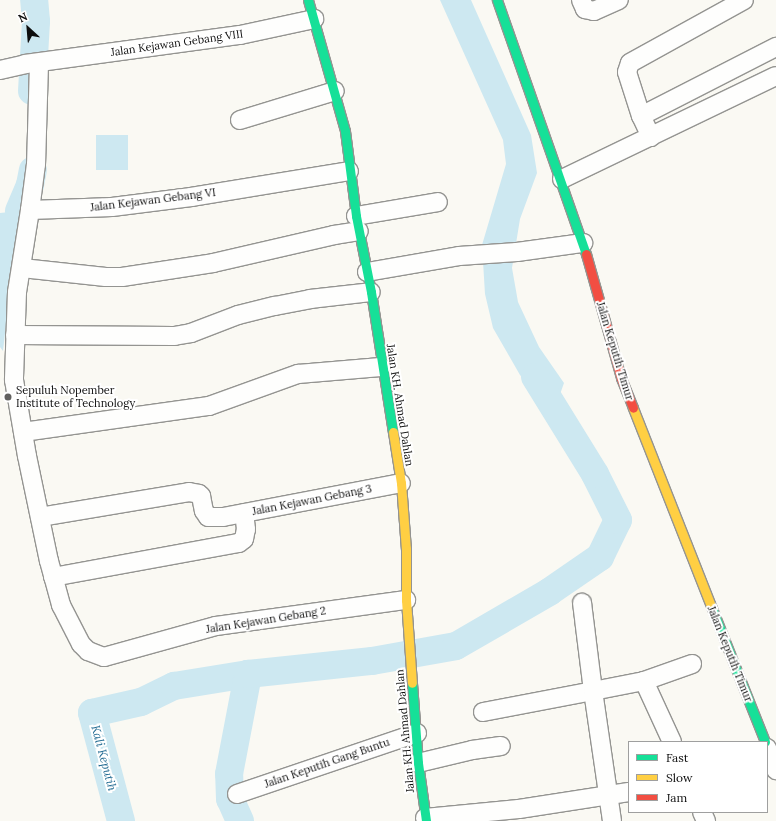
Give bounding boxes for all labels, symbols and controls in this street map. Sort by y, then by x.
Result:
north arrow [8,8,48,48]
text: N [16,9,30,25]
street label: Jalan Kejawan Gebang VIII [110,27,244,59]
street label: Jalan Kejawan Gebang VI [89,186,217,214]
street label: Jalan Keputih Timur [594,300,636,402]
street label: Jalan KH. Ahmad Dahlan [384,343,416,467]
place label: Sepuluh Nopember Institute of Technology [16,384,135,410]
marker: Sepuluh Nopember Institute of Technology [3,392,13,402]
street label: Jalan Kejawan Gebang 3 [251,482,373,518]
street label: Jalan Kejawan Gebang 2 [205,604,327,636]
street label: Jalan Keputih Timur [705,604,755,704]
street label: Jalan KH. Ahmad Dahlan [393,669,417,793]
water label: Kali Keputih [88,724,120,792]
street label: Jalan Keputih Gang Buntu [263,735,391,791]
legend [628,741,768,813]
text: Fast [666,750,689,765]
text: Slow [666,770,693,785]
text: Jam [666,790,687,805]

